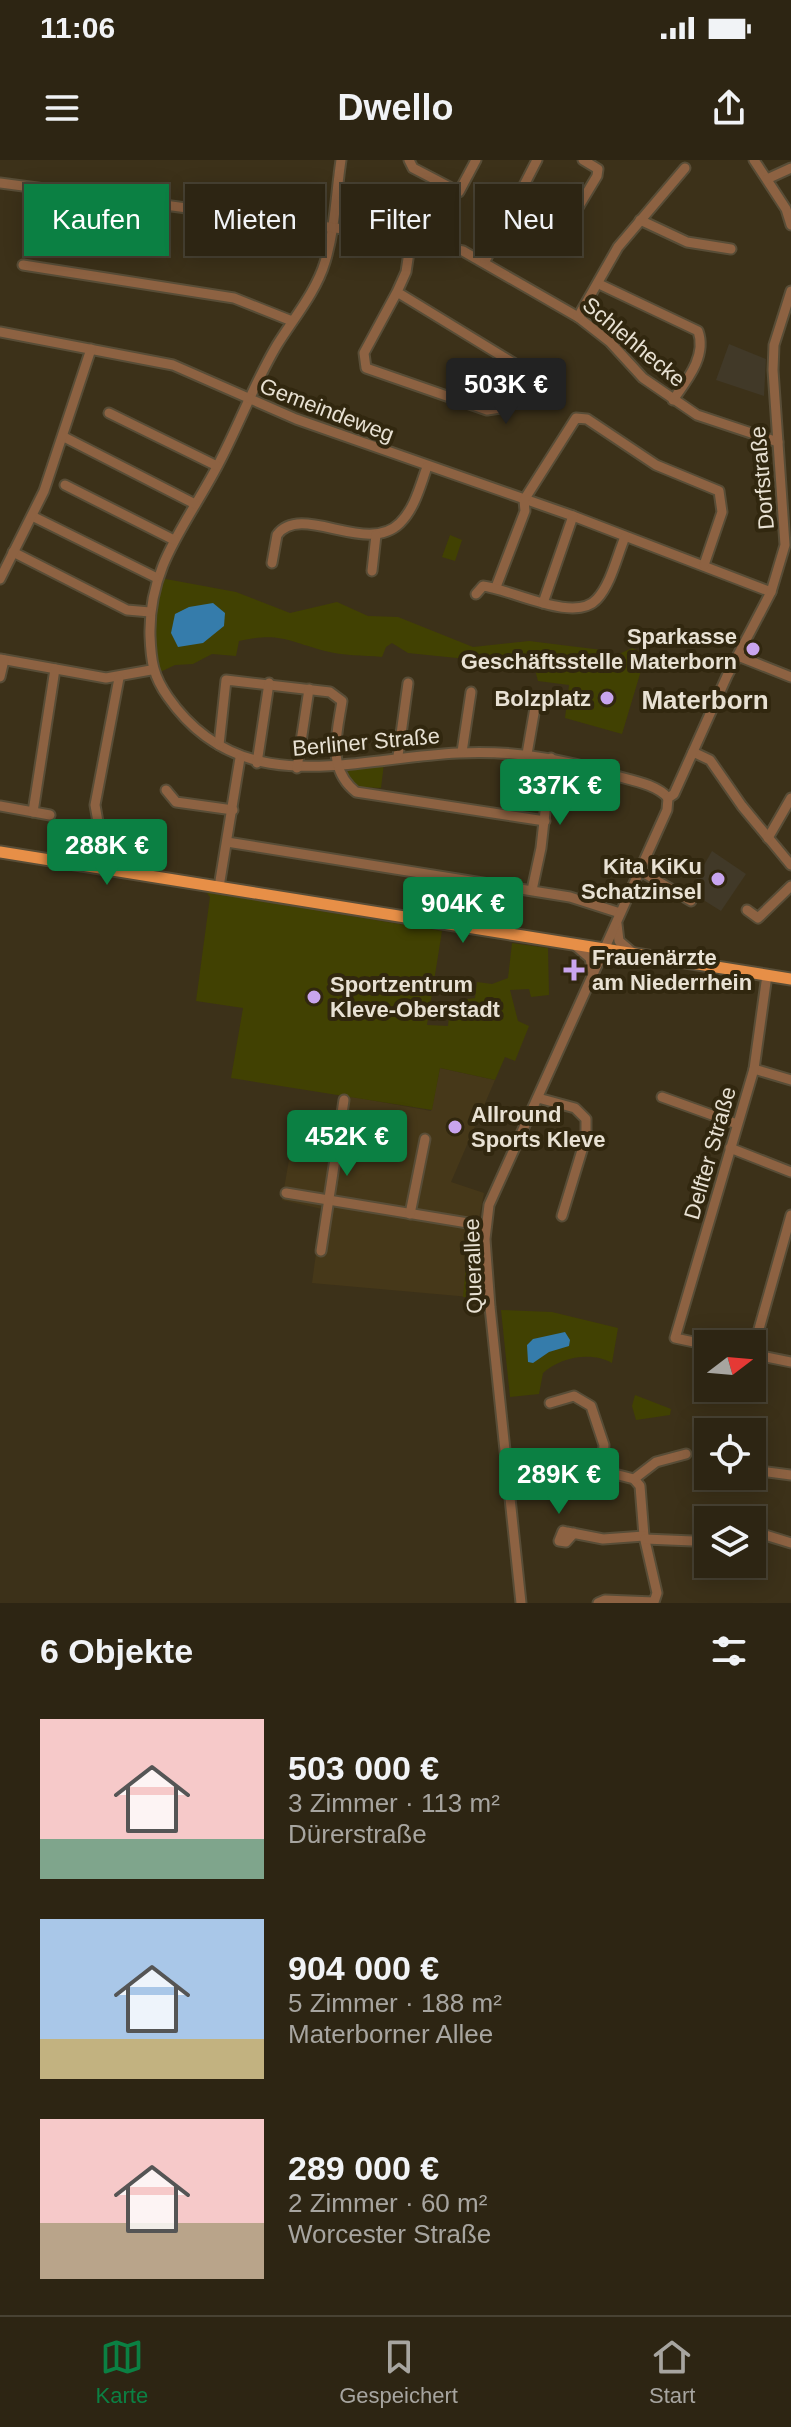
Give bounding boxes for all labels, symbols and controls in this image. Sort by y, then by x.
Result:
text: 11:06 [40,11,115,44]
icon: menu [40,86,84,130]
icon: share [707,86,751,130]
text: Dwello [337,87,454,128]
chip: Kaufen [24,184,169,256]
chip: Mieten [185,184,325,256]
chip: Filter [341,184,459,256]
chip: Neu [475,184,582,256]
street label: Schlehhecke [578,292,690,392]
pin: 503K € [441,358,571,426]
text: 503K € [464,369,548,399]
street label: Gemeindeweg [256,373,398,447]
street label: Dorfstraße [745,425,779,531]
place label: Sparkasse Geschäftsstelle Materborn [461,624,737,674]
marker: Sparkasse Geschäftsstelle Materborn [744,640,762,658]
district label: Materborn [641,685,769,715]
place label: Bolzplatz [494,686,591,711]
marker: Bolzplatz [598,689,616,707]
street label: Berliner Straße [291,723,441,761]
pin: 337K € [495,759,625,827]
text: 337K € [518,770,602,800]
pin: 288K € [42,819,172,887]
text: 288K € [65,830,149,860]
place label: Kita KiKu Schatzinsel [581,854,702,904]
marker: Kita KiKu Schatzinsel [709,870,727,888]
pin: 904K € [398,877,528,945]
text: 904K € [421,888,505,918]
place label: Frauenärzte am Niederrhein [592,945,752,995]
marker: Frauenärzte am Niederrhein [563,959,585,981]
place label: Sportzentrum Kleve-Oberstadt [330,972,501,1022]
marker: Sportzentrum Kleve-Oberstadt [305,988,323,1006]
street label: Delfter Straße [679,1084,741,1222]
place label: Allround Sports Kleve [471,1102,606,1152]
pin: 452K € [282,1110,412,1178]
marker: Allround Sports Kleve [446,1118,464,1136]
text: 452K € [305,1121,389,1151]
street label: Querallee [459,1218,487,1314]
north arrow [694,1330,766,1402]
map controls [694,1330,766,1578]
button: locate [694,1418,766,1490]
pin: 289K € [494,1448,624,1516]
text: 289K € [517,1459,601,1489]
button: layers [694,1506,766,1578]
icon: filters [707,1629,751,1673]
text: 6 Objekte [40,1632,193,1670]
text: 503 000 € [288,1749,439,1787]
icon: home [104,1751,200,1847]
text: 3 Zimmer · 113 m² [288,1788,500,1818]
text: Dürerstraße [288,1819,427,1849]
text: 904 000 € [288,1949,439,1987]
icon: home [104,1951,200,2047]
text: 5 Zimmer · 188 m² [288,1988,502,2018]
text: Materborner Allee [288,2019,493,2049]
text: 289 000 € [288,2149,439,2187]
icon: home [104,2151,200,2247]
text: 2 Zimmer · 60 m² [288,2188,487,2218]
text: Worcester Straße [288,2219,491,2249]
tab: Karte [96,2335,148,2409]
tab: Gespeichert [339,2335,458,2409]
tab: Start [649,2335,695,2409]

